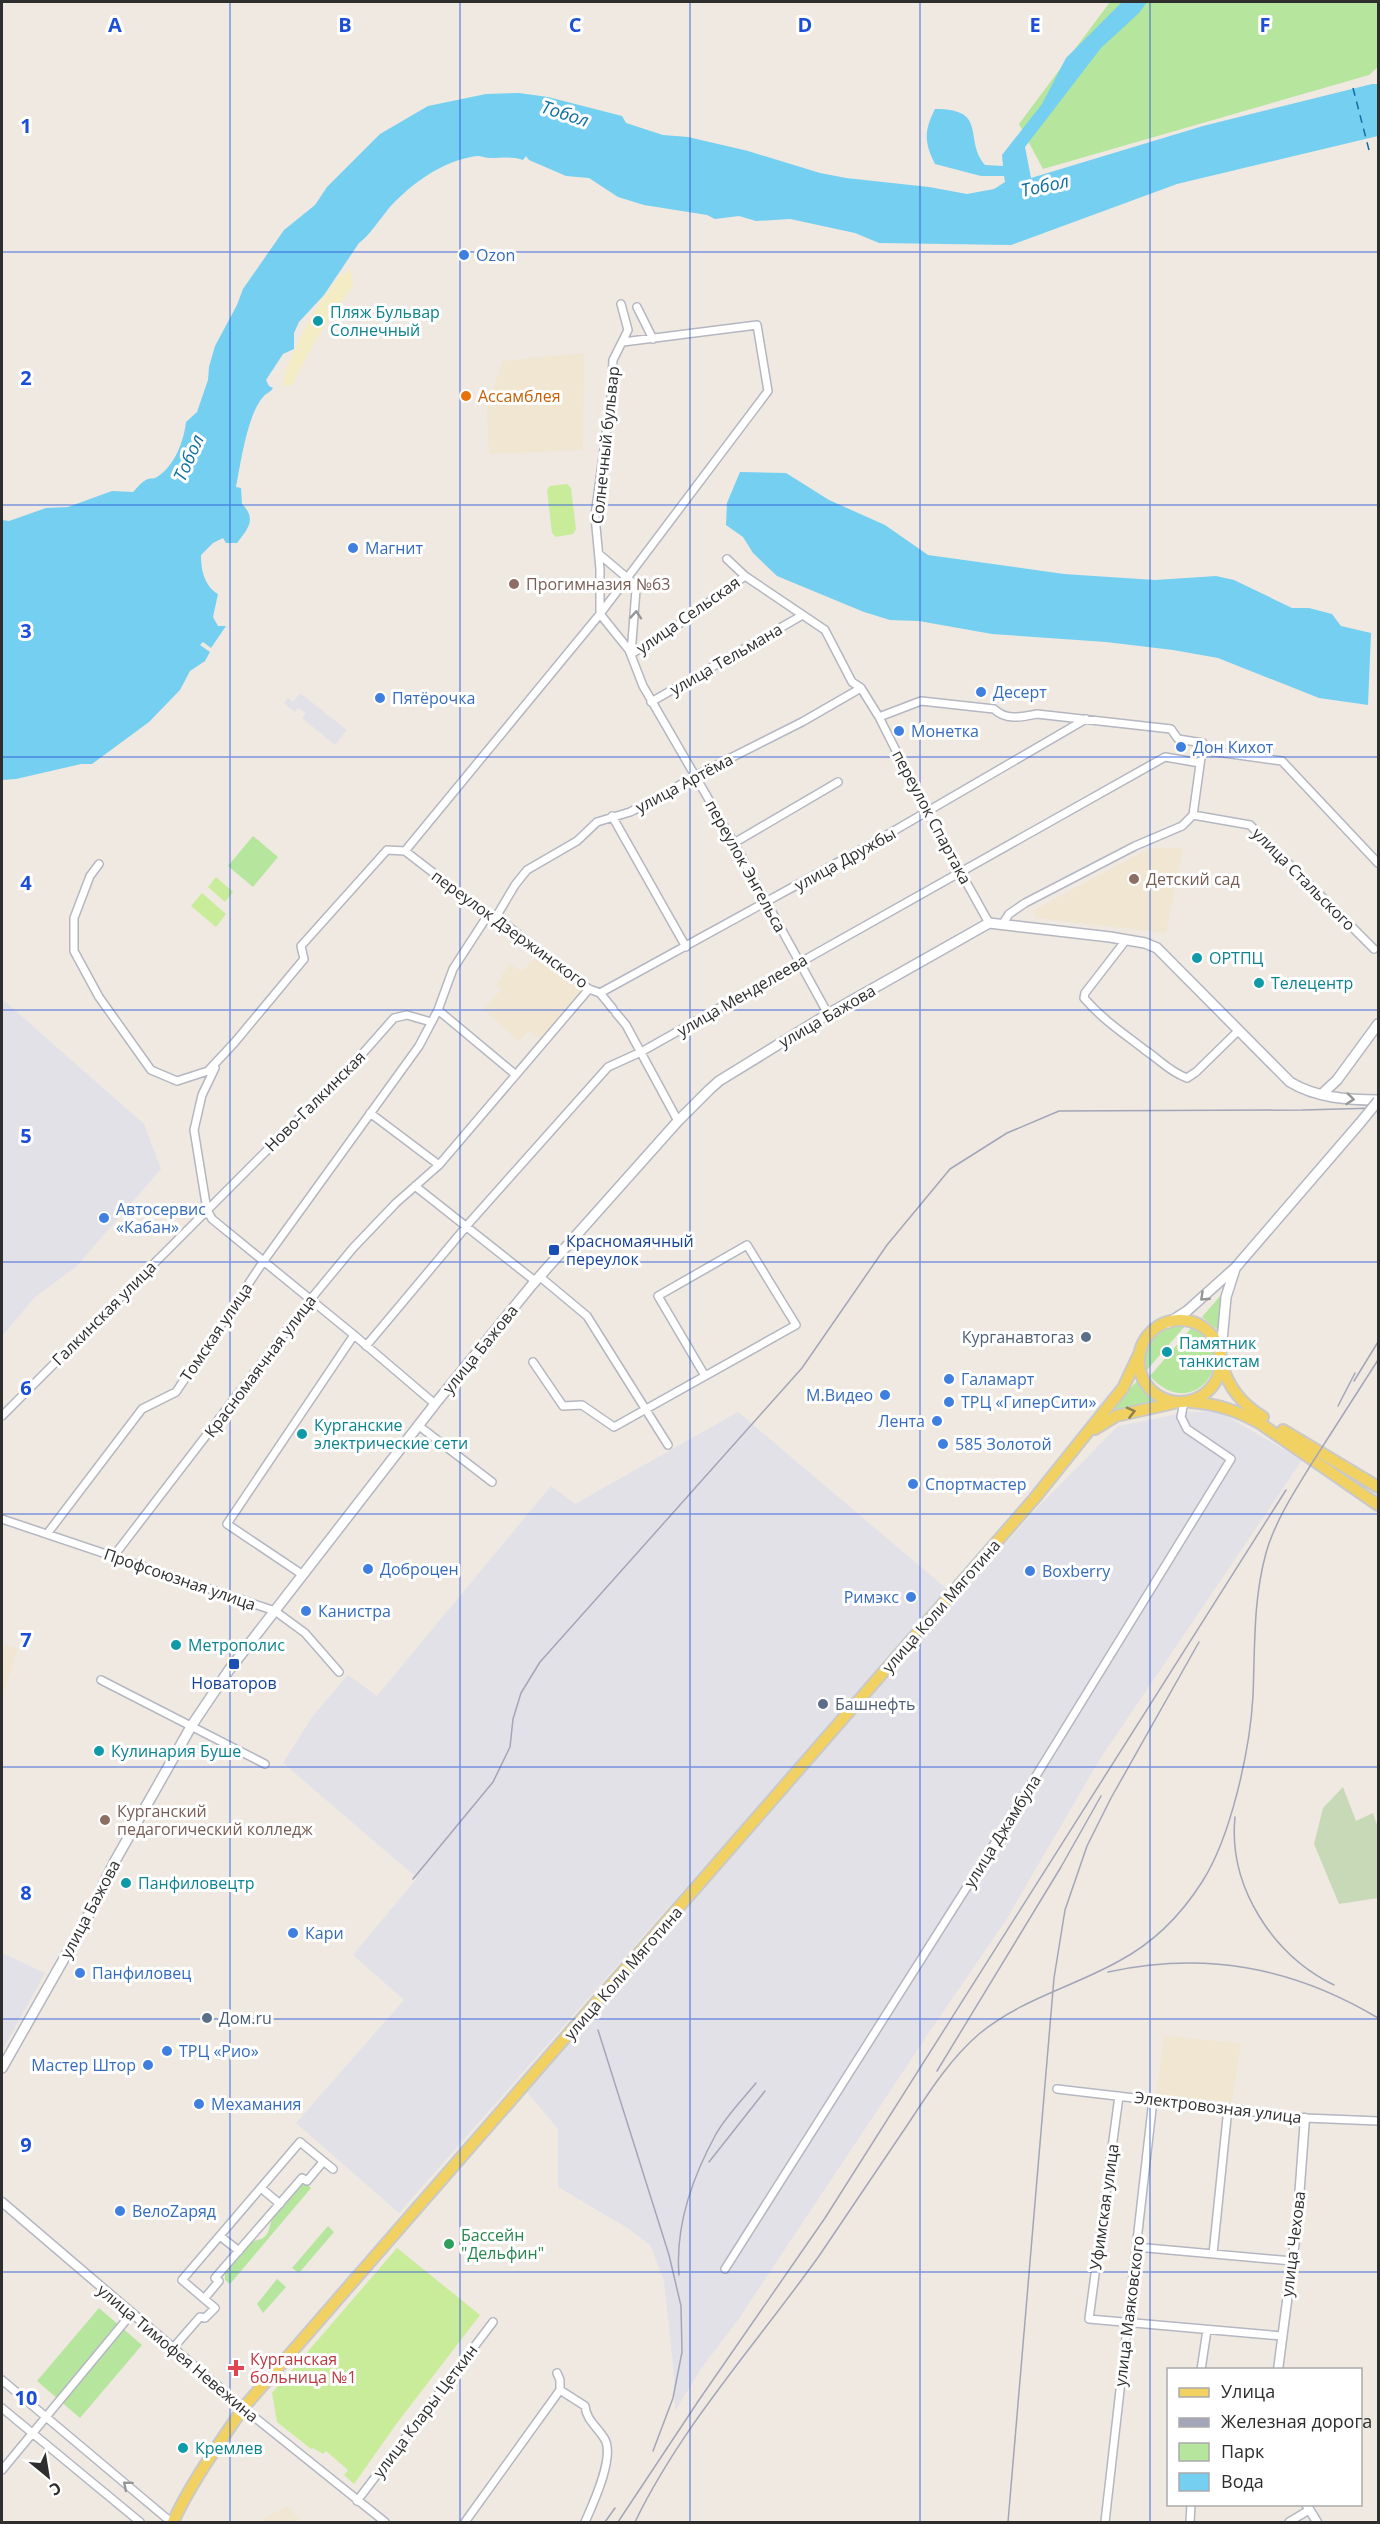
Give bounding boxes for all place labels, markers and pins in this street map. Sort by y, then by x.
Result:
place label: Ozon [476,244,515,266]
marker: Ozon [457,248,471,262]
place label: Пляж Бульвар Солнечный [330,301,440,341]
marker: Пляж Бульвар Солнечный [311,314,325,328]
place label: Ассамблея [478,385,561,407]
marker: Ассамблея [459,389,473,403]
place label: Магнит [365,537,423,559]
marker: Магнит [346,541,360,555]
place label: Прогимназия №63 [526,573,670,595]
marker: Прогимназия №63 [507,577,521,591]
place label: Десерт [993,681,1047,703]
marker: Десерт [974,685,988,699]
place label: Пятёрочка [392,687,475,709]
marker: Пятёрочка [373,691,387,705]
place label: Монетка [911,720,979,742]
marker: Монетка [892,724,906,738]
place label: Дон Кихот [1193,736,1274,758]
marker: Дон Кихот [1174,740,1188,754]
place label: Детский сад [1146,868,1240,890]
marker: Детский сад [1127,872,1141,886]
place label: ОРТПЦ [1209,947,1264,969]
marker: ОРТПЦ [1190,951,1204,965]
place label: Телецентр [1271,972,1353,994]
marker: Телецентр [1252,976,1266,990]
place label: Автосервис «Кабан» [116,1198,206,1238]
marker: Автосервис «Кабан» [97,1211,111,1225]
place label: Красномаячный переулок [566,1230,694,1270]
marker: Красномаячный переулок [547,1243,561,1257]
place label: Курганавтогаз [962,1326,1074,1348]
marker: Курганавтогаз [1079,1330,1093,1344]
place label: Памятник танкистам [1179,1332,1260,1372]
marker: Памятник танкистам [1160,1345,1174,1359]
place label: Галамарт [961,1368,1035,1390]
marker: Галамарт [942,1372,956,1386]
place label: М.Видео [806,1384,873,1406]
marker: М.Видео [878,1388,892,1402]
place label: ТРЦ «ГиперСити» [961,1391,1096,1413]
marker: ТРЦ «ГиперСити» [942,1395,956,1409]
place label: Лента [878,1410,925,1432]
place label: Курганские электрические сети [314,1414,468,1454]
marker: Лента [930,1414,944,1428]
marker: Курганские электрические сети [295,1427,309,1441]
place label: 585 Золотой [955,1433,1052,1455]
marker: 585 Золотой [936,1437,950,1451]
place label: Спортмастер [925,1473,1027,1495]
marker: Спортмастер [906,1477,920,1491]
place label: Доброцен [380,1558,459,1580]
place label: Boxberry [1042,1560,1111,1582]
marker: Доброцен [361,1562,375,1576]
marker: Boxberry [1023,1564,1037,1578]
place label: Римэкс [844,1586,899,1608]
marker: Римэкс [904,1590,918,1604]
place label: Канистра [318,1600,391,1622]
marker: Канистра [299,1604,313,1618]
place label: Метрополис [188,1634,285,1656]
marker: Метрополис [169,1638,183,1652]
marker: Новаторов [227,1657,241,1671]
place label: Новаторов [191,1672,277,1694]
place label: Башнефть [835,1693,915,1715]
marker: Башнефть [816,1697,830,1711]
place label: Кулинария Буше [111,1740,241,1762]
marker: Кулинария Буше [92,1744,106,1758]
place label: Курганский педагогический колледж [117,1800,313,1840]
marker: Курганский педагогический колледж [98,1813,112,1827]
place label: Панфиловецтр [138,1872,255,1894]
marker: Панфиловецтр [119,1876,133,1890]
place label: Кари [305,1922,344,1944]
marker: Кари [286,1926,300,1940]
place label: Панфиловец [92,1962,191,1984]
marker: Панфиловец [73,1966,87,1980]
place label: Дом.ru [219,2007,272,2029]
marker: Дом.ru [200,2011,214,2025]
place label: ТРЦ «Рио» [179,2040,259,2062]
marker: ТРЦ «Рио» [160,2044,174,2058]
place label: Мастер Штор [31,2054,136,2076]
marker: Мастер Штор [141,2058,155,2072]
place label: Мехамания [211,2093,301,2115]
marker: Мехамания [192,2097,206,2111]
place label: ВелоZаряд [132,2200,216,2222]
marker: ВелоZаряд [113,2204,127,2218]
place label: Бассейн "Дельфин" [461,2224,544,2264]
marker: Бассейн "Дельфин" [442,2237,456,2251]
place label: Курганская больница №1 [250,2348,357,2388]
marker: Курганская больница №1 [227,2359,245,2377]
place label: Кремлев [195,2437,263,2459]
marker: Кремлев [176,2441,190,2455]

